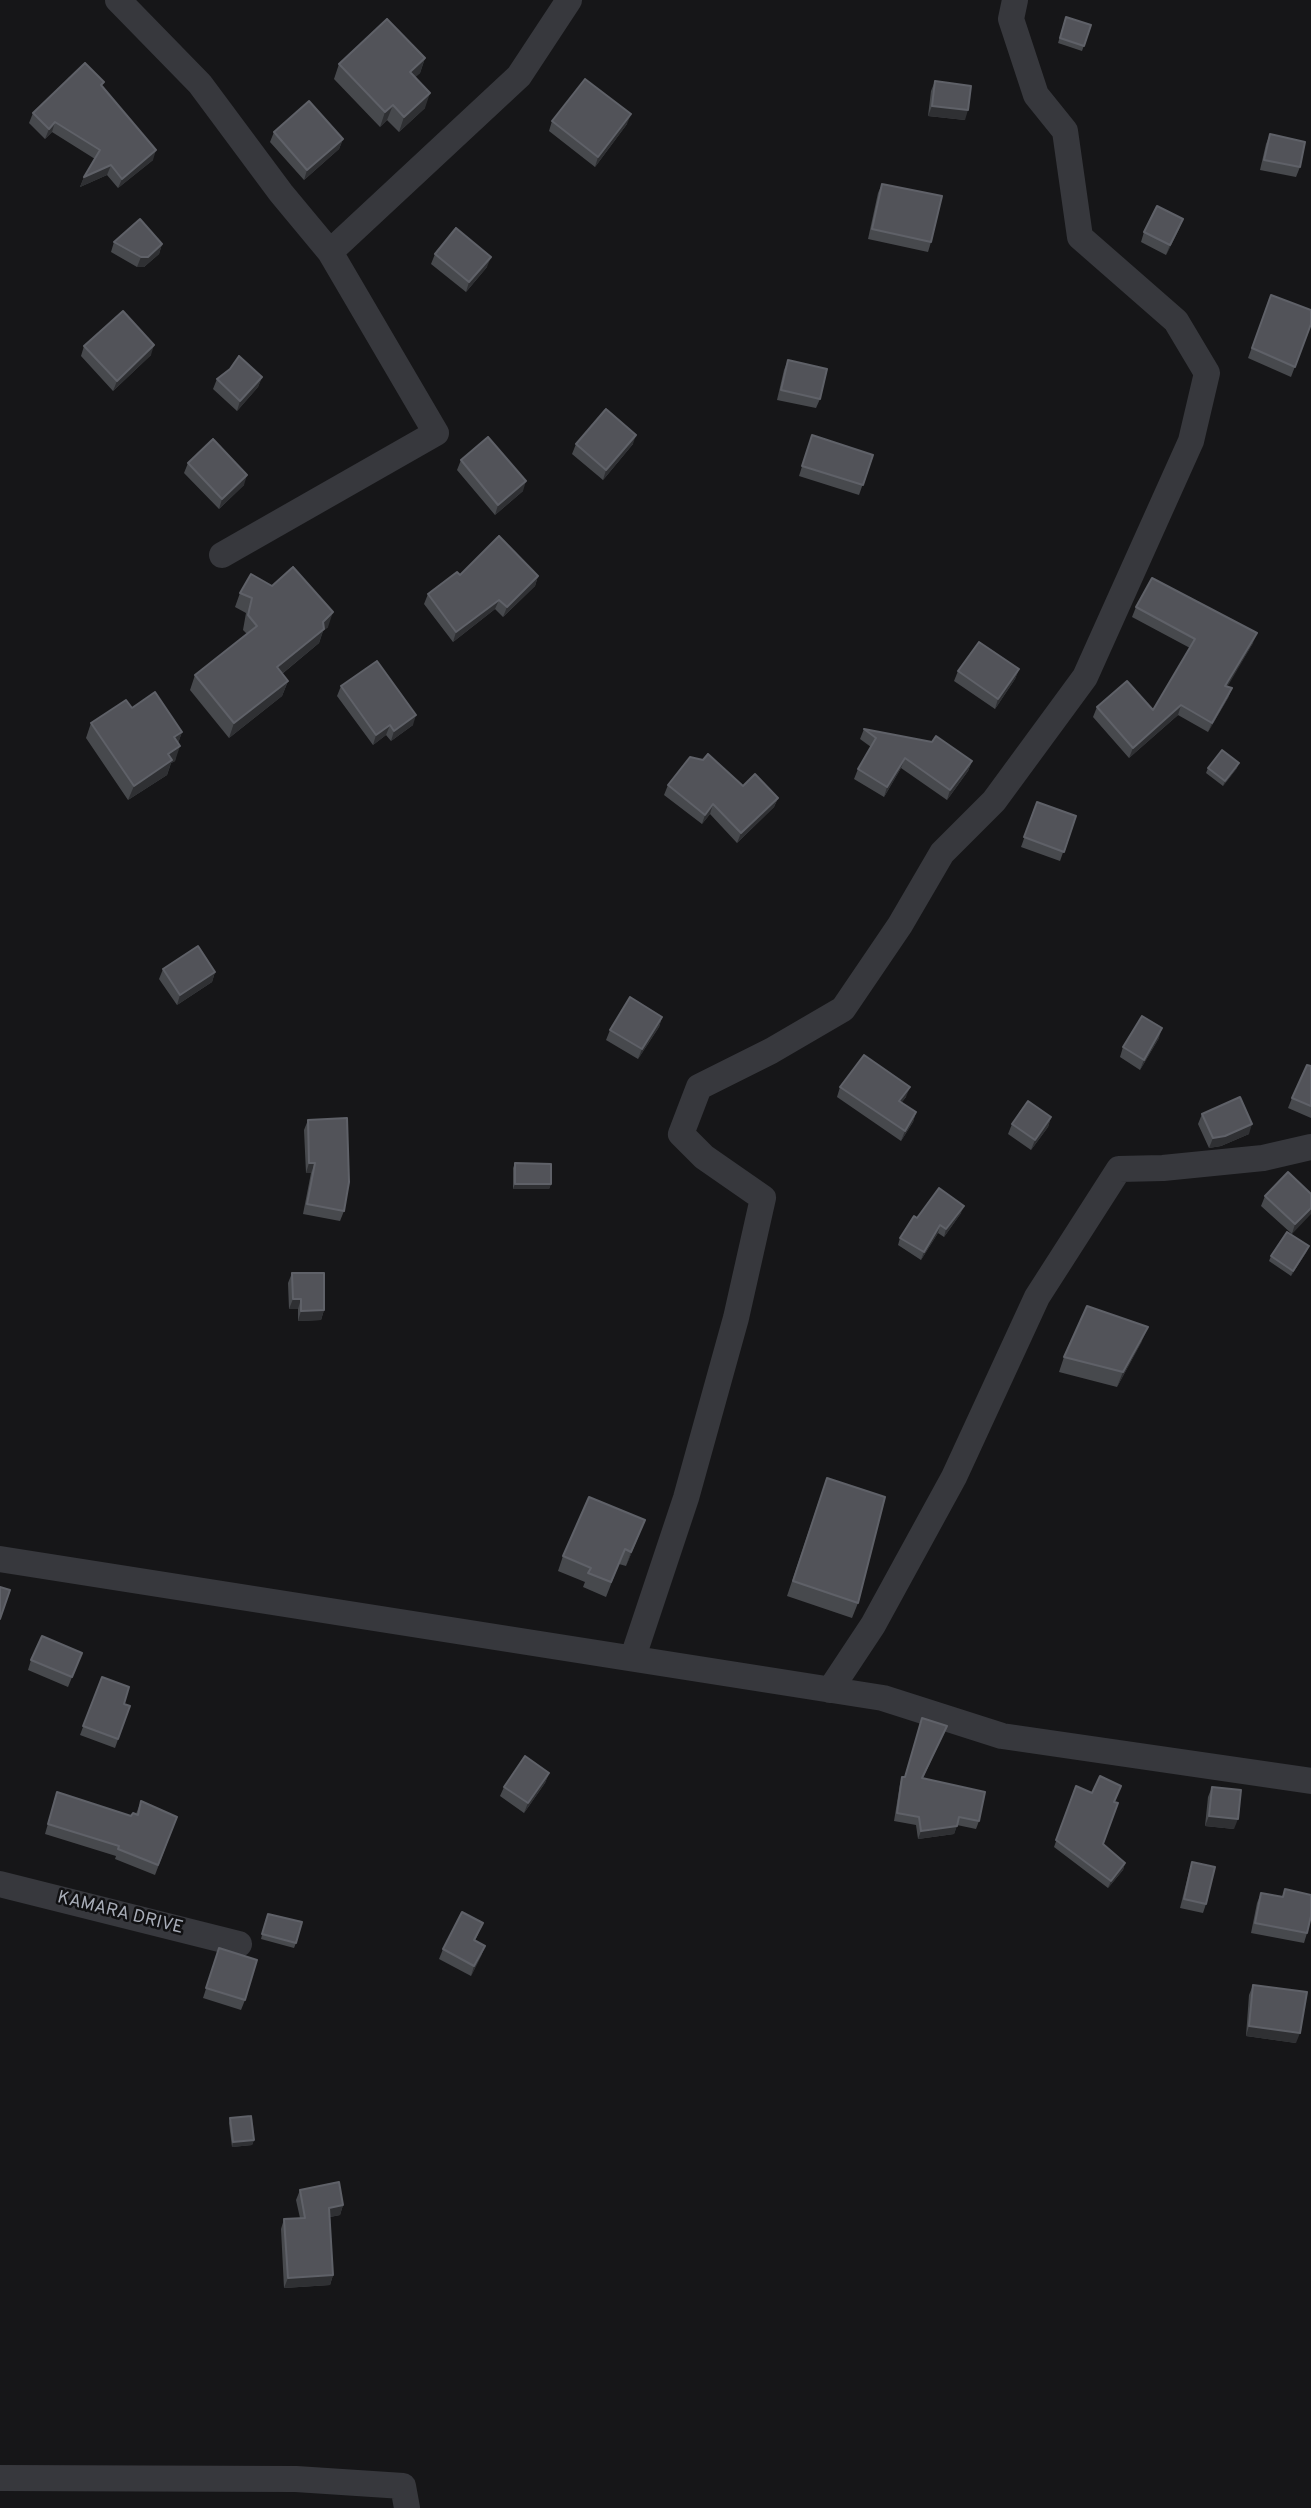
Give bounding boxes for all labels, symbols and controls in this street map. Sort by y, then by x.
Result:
street label: KAMARA DRIVE [55,1888,185,1940]

